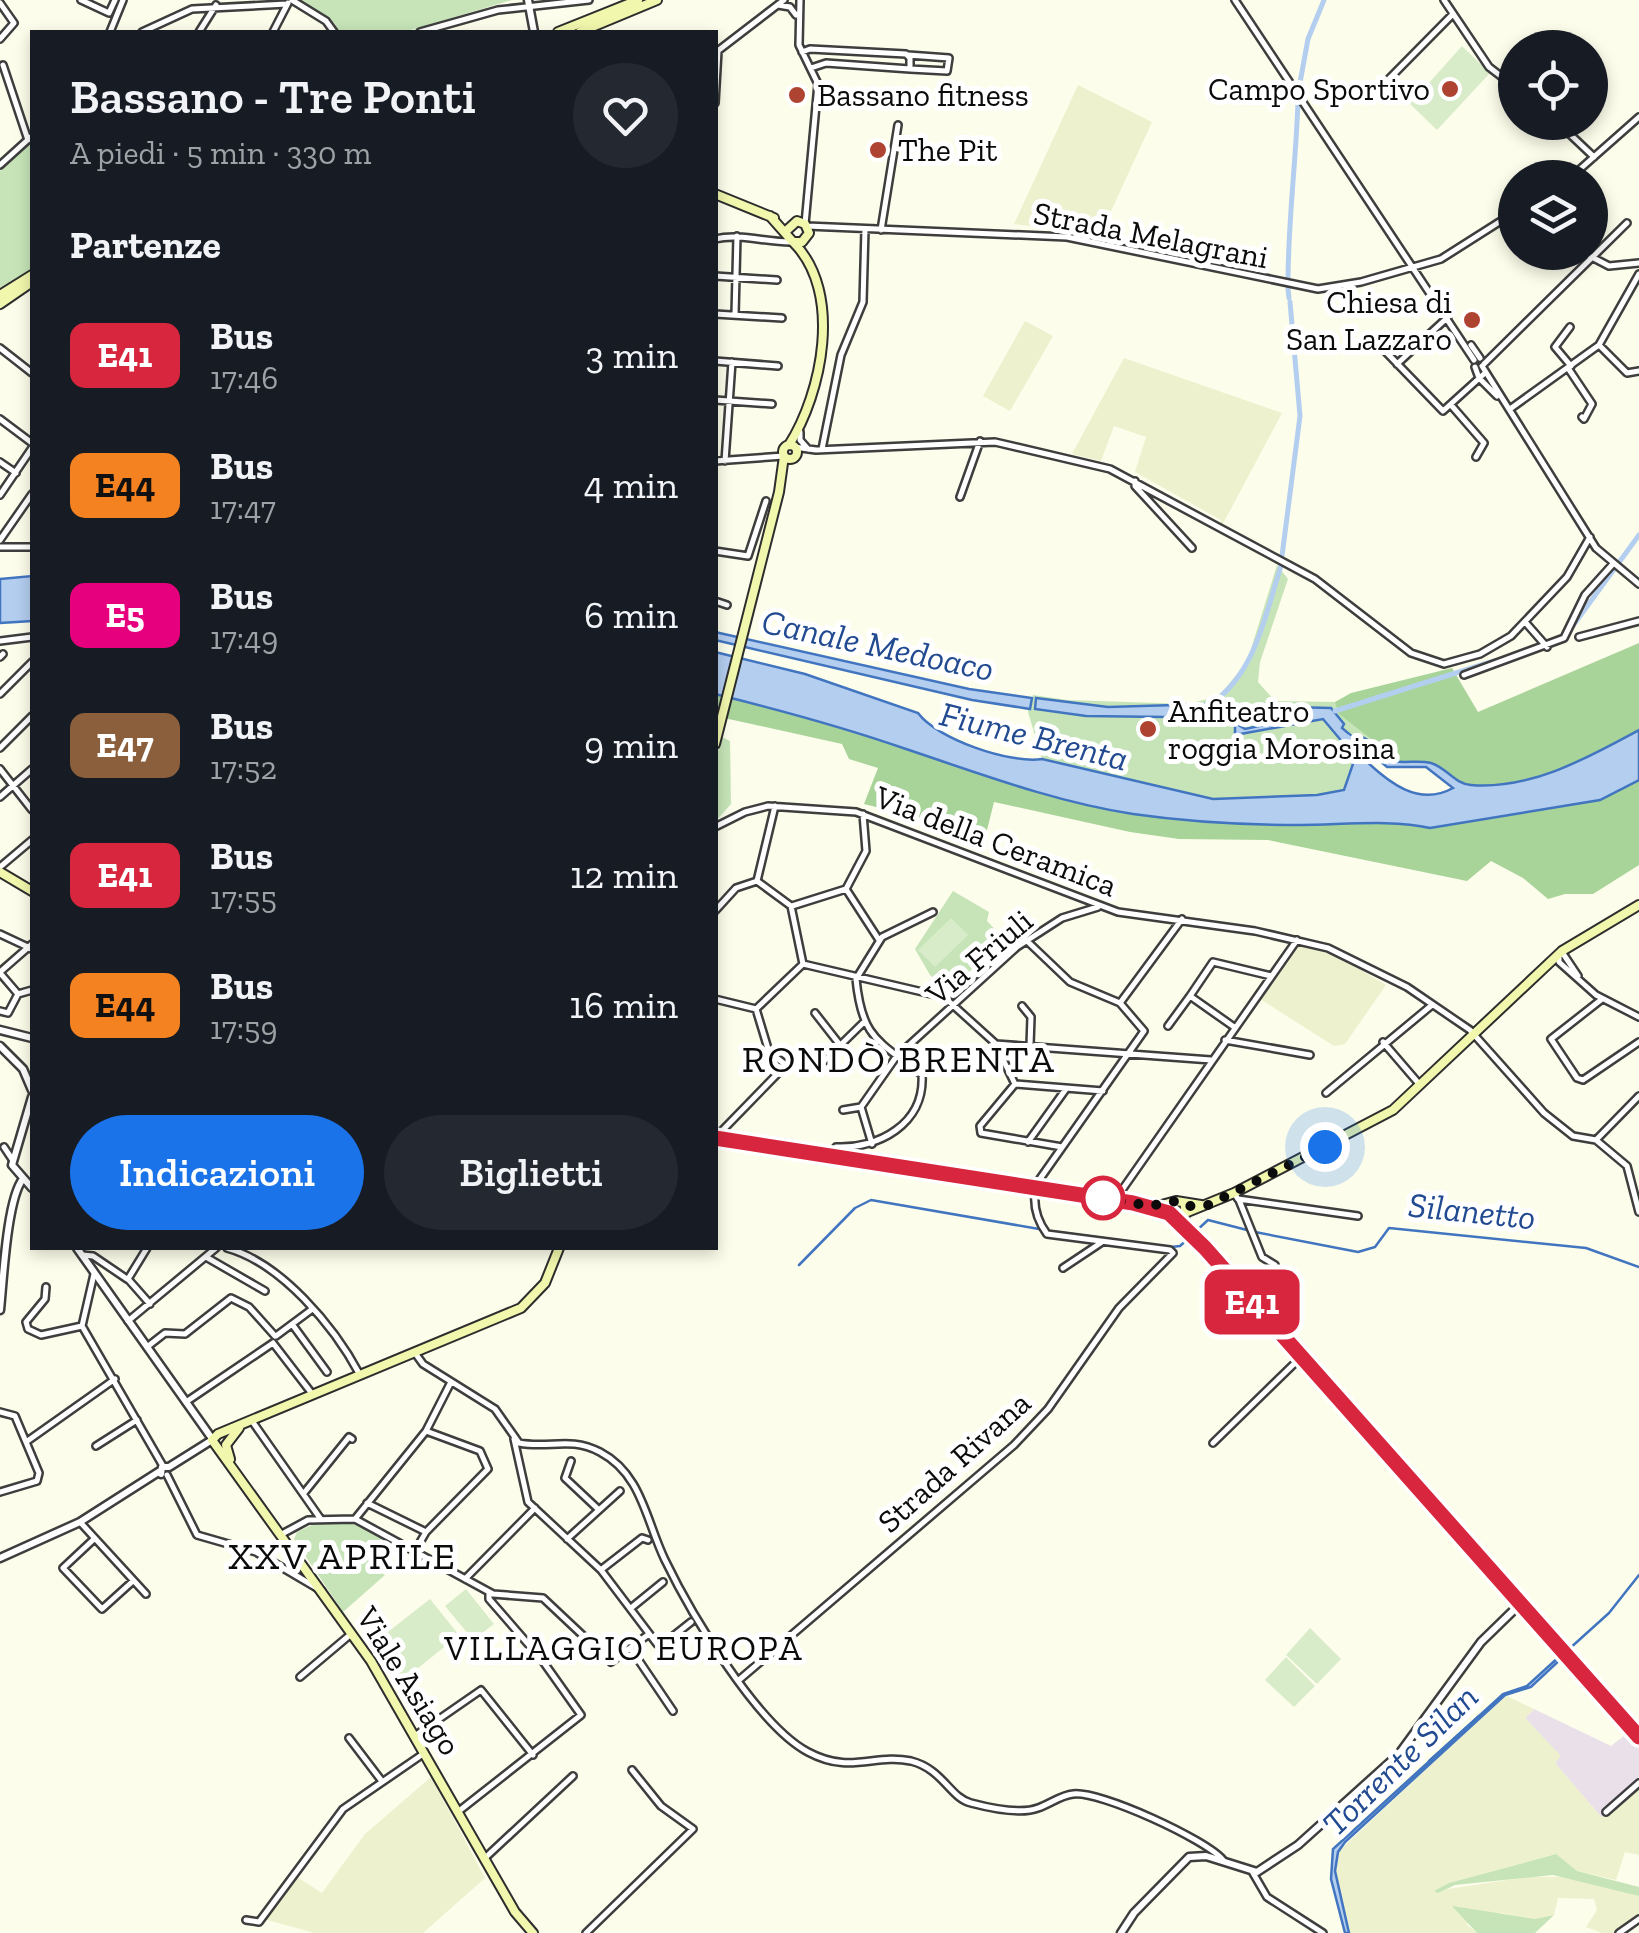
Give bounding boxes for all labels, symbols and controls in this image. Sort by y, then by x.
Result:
map controls [1498,30,1608,270]
button: locate [1498,30,1608,140]
button: heart [573,63,678,168]
text: Bassano - Tre Ponti [70,68,476,125]
place label: Campo Sportivo [1208,70,1430,108]
place label: Bassano fitness [817,76,1029,114]
marker: Campo Sportivo [1439,78,1461,100]
marker: Bassano fitness [786,84,808,106]
place label: The Pit [898,131,997,169]
text: A piedi · 5 min · 330 m [70,134,371,172]
marker: The Pit [867,139,889,161]
button: layers [1498,160,1608,270]
street label: Strada Melagrani [1030,194,1272,276]
text: Partenze [70,222,221,268]
place label: Chiesa di San Lazzaro [1286,283,1452,358]
marker: Chiesa di San Lazzaro [1461,309,1483,331]
text: Bus [210,313,273,359]
text: 3 min [586,332,678,378]
text: E41 [98,334,152,376]
text: 17:46 [210,359,278,397]
text: Bus [210,443,273,489]
text: 4 min [584,462,678,508]
text: E44 [95,464,155,506]
text: 17:47 [210,489,276,527]
text: Bus [210,573,273,619]
text: 6 min [584,592,678,638]
text: E5 [105,594,145,636]
water label: Canale Medoaco [758,600,998,690]
text: 17:49 [210,619,278,657]
water label: Fiume Brenta [936,692,1132,780]
place label: Anfiteatro roggia Morosina [1168,692,1395,767]
text: Bus [210,703,273,749]
marker: Anfiteatro roggia Morosina [1137,718,1159,740]
text: 9 min [584,722,678,768]
text: E47 [96,724,154,766]
text: 17:52 [210,749,277,787]
street label: Via della Ceramica [869,777,1122,905]
text: Bus [210,833,273,879]
text: 12 min [570,852,678,898]
text: E41 [98,854,152,896]
text: 17:55 [210,879,277,917]
street label: Via Friuli [917,901,1040,1013]
text: Bus [210,963,273,1009]
text: 16 min [569,982,678,1028]
text: E44 [95,984,155,1026]
text: 17:59 [210,1009,277,1047]
district label: RONDÒ BRENTA [742,1036,1056,1082]
button: Indicazioni [70,1115,364,1230]
button: Biglietti [384,1115,678,1230]
your location [1300,1122,1350,1172]
unlabelled marker [1082,1177,1124,1219]
water label: Silanetto [1406,1183,1538,1239]
line badge: E41 [1194,1270,1310,1334]
text: E41 [1225,1281,1279,1323]
street label: Strada Rivana [870,1384,1038,1540]
district label: XXV APRILE [229,1533,457,1579]
street label: Viale Asiago [348,1599,469,1762]
district label: VILLAGGIO EUROPA [443,1627,804,1669]
water label: Torrente Silan [1314,1675,1486,1845]

